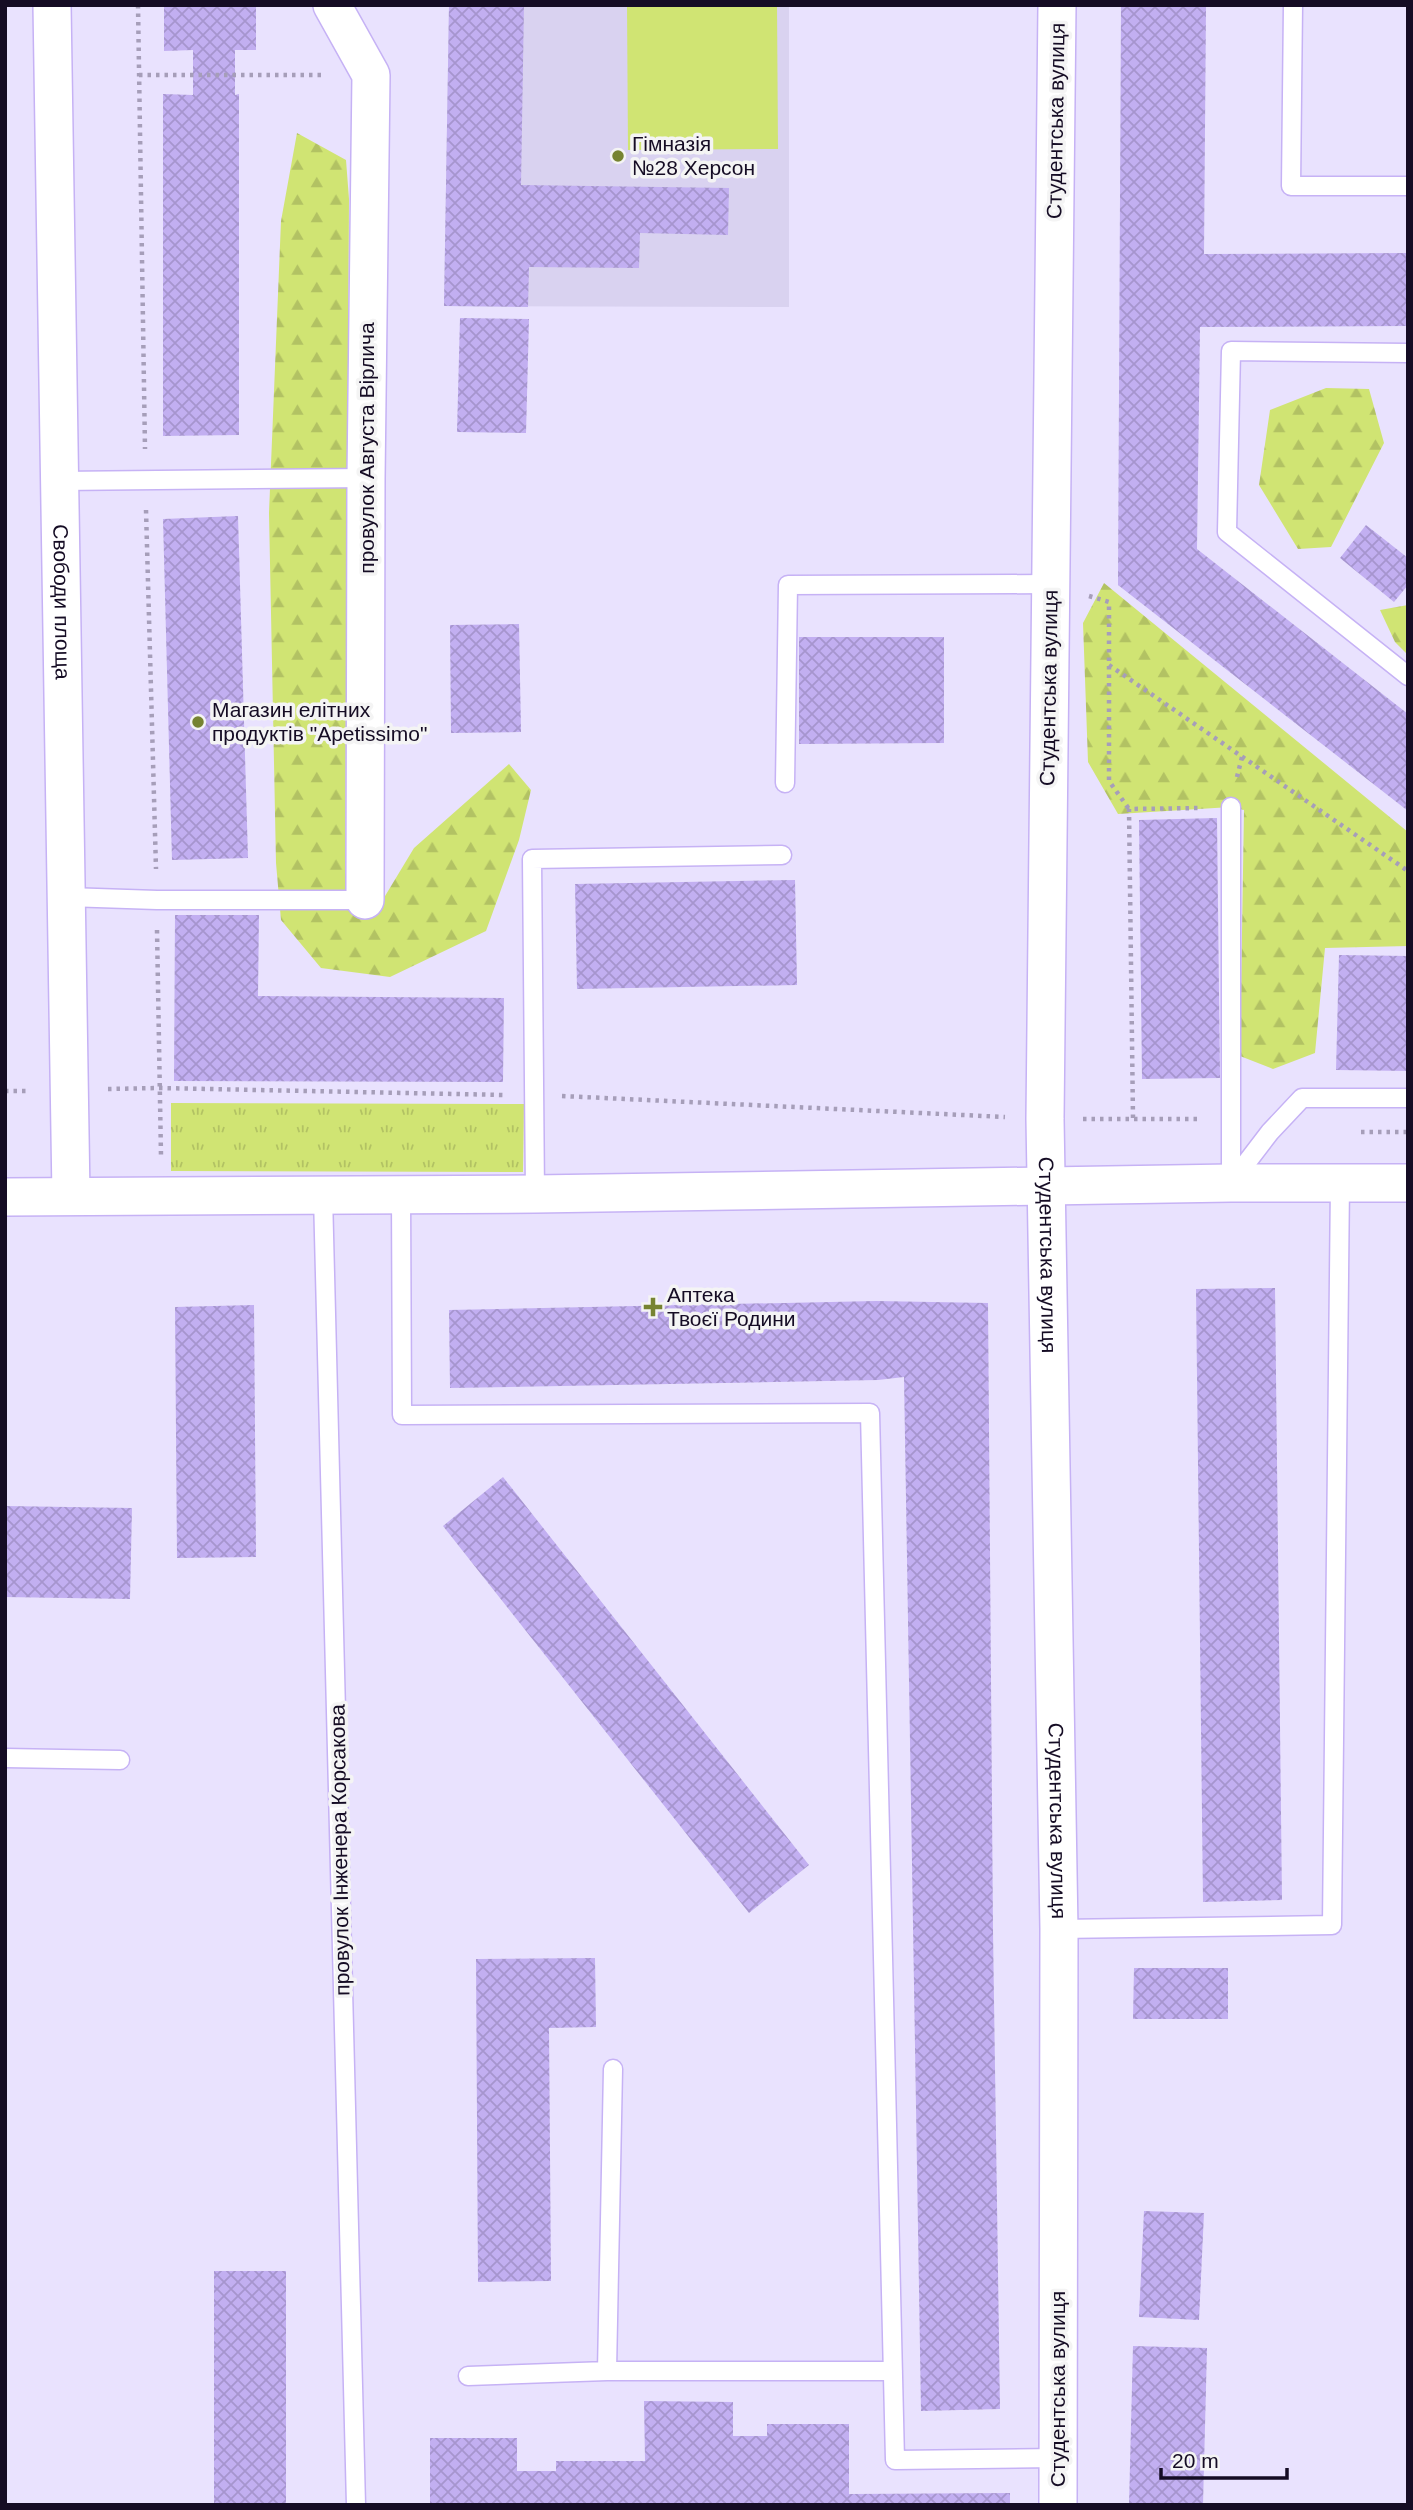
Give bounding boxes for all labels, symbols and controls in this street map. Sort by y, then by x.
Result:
street label: Студентська вулиця [1042,23,1069,219]
place label: Гімназія №28 Херсон [632,132,755,179]
marker: Гімназія №28 Херсон [610,148,626,164]
street label: провулок Августа Вірлича [355,322,378,574]
street label: Свободи площа [49,524,75,680]
street label: Студентська вулиця [1035,590,1062,786]
place label: Магазин елітних продуктів "Apetissimo" [212,698,427,745]
marker: Магазин елітних продуктів "Apetissimo" [190,714,206,730]
street label: Студентська вулиця [1035,1156,1061,1353]
place label: Аптека Твоєї Родини [667,1283,796,1330]
marker: Аптека Твоєї Родини [645,1299,661,1315]
street label: провулок Інженера Корсакова [325,1704,354,1996]
street label: Студентська вулиця [1044,1722,1071,1919]
street label: Студентська вулиця [1046,2291,1069,2487]
scale bar [1161,2436,1287,2480]
text: 20 m [1172,2449,1219,2472]

